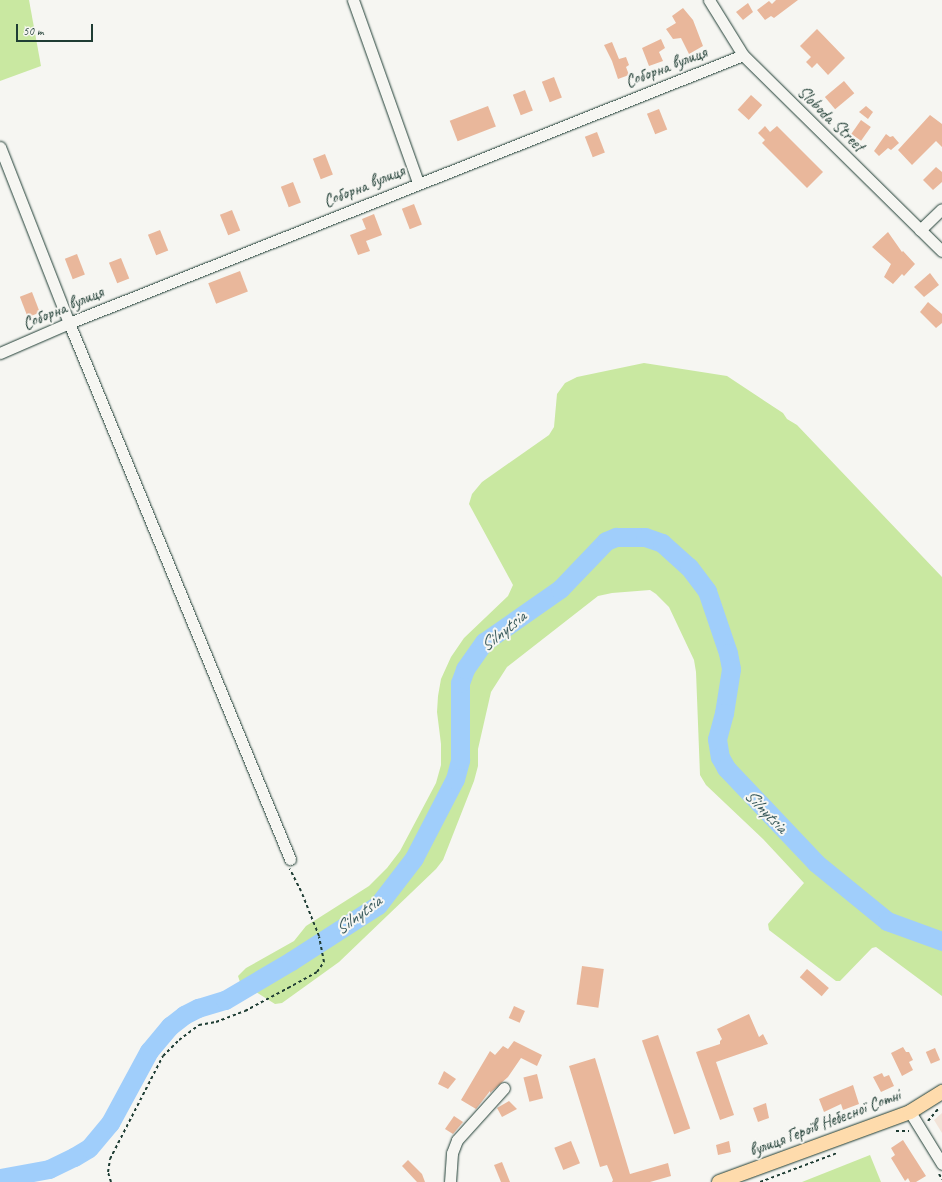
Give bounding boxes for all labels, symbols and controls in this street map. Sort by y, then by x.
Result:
scale bar [18,16,95,42]
text: 50 m [23,23,43,39]
street label: Соборна вулиця [622,42,710,92]
street label: Sloboda Street [793,82,869,156]
street label: Соборна вулиця [320,161,408,211]
street label: Соборна вулиця [20,282,106,334]
water label: Silnytsia [476,606,530,656]
water label: Silnytsia [740,785,792,837]
water label: Silnytsia [330,891,386,939]
street label: вулиця Героїв Небесної Сотні [746,1085,904,1161]

